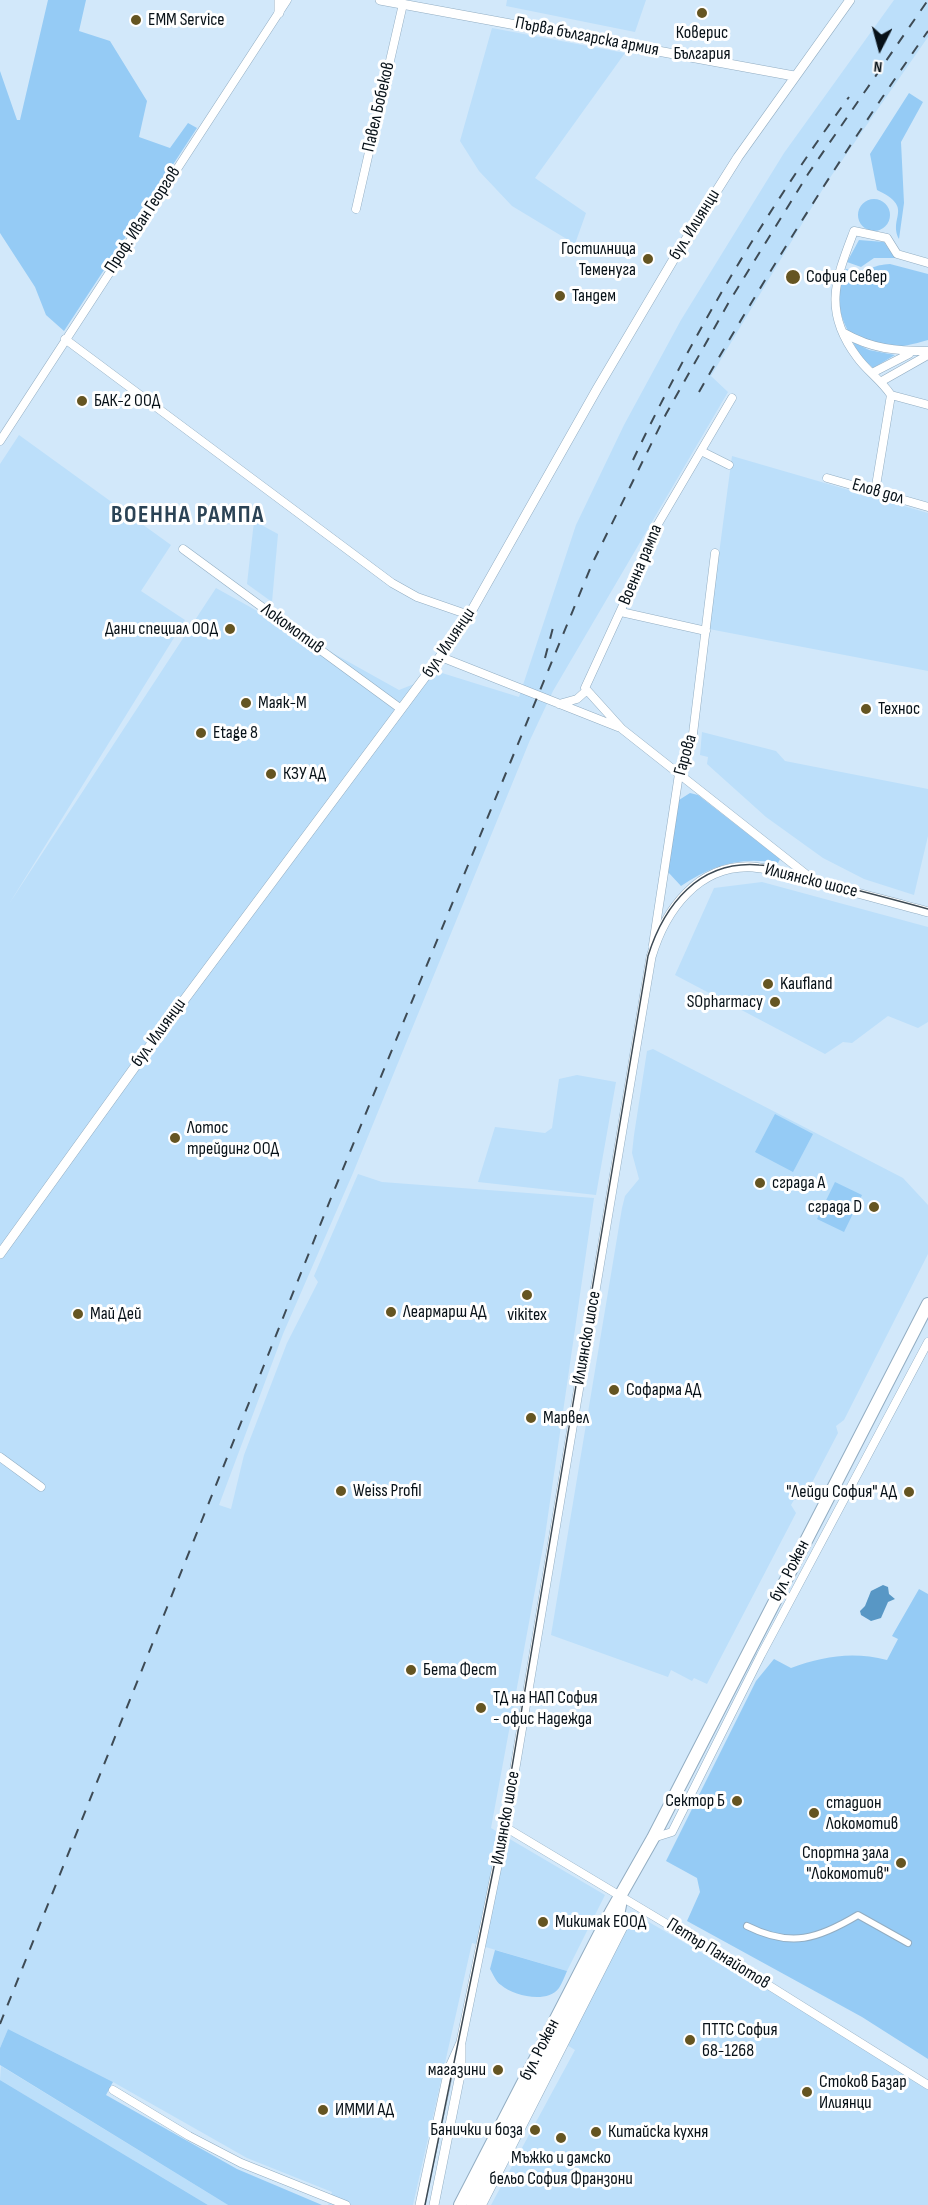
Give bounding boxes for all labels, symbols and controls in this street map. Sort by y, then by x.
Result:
marker: Коверис България [695,6,709,20]
place label: EMM Service [148,9,225,31]
street label: Първа българска армия [513,12,661,62]
marker: EMM Service [129,13,143,27]
north arrow [850,18,910,78]
place label: Коверис България [673,22,731,64]
text: N [873,57,883,76]
street label: Павел Бобеков [358,60,400,154]
street label: Проф. Иван Георгов [100,163,186,277]
street label: бул. Илиянци [665,186,725,264]
place label: Гостилница Теменуга [561,238,636,280]
marker: Гостилница Теменуга [641,252,655,266]
place label: София Север [806,266,887,288]
marker: София Север [784,268,802,286]
place label: Тандем [572,285,616,307]
marker: Тандем [553,289,567,303]
place label: БАК-2 ООД [94,390,160,412]
marker: БАК-2 ООД [75,394,89,408]
street label: Елов дол [850,474,906,510]
district label: ВОЕННА РАМПА [111,502,265,530]
street label: Военна рампа [614,522,668,608]
street label: Локомотив [256,599,328,659]
street label: бул. Илиянци [418,604,480,682]
place label: Дани специал ООД [105,618,218,640]
marker: Дани специал ООД [223,622,237,636]
place label: Маяк-М [258,692,307,714]
marker: Маяк-М [239,696,253,710]
place label: Технос [878,698,920,720]
marker: Технос [859,702,873,716]
place label: Etage 8 [213,722,258,744]
marker: Etage 8 [194,726,208,740]
street label: Гарова [670,732,702,778]
place label: КЗУ АД [283,763,326,785]
marker: КЗУ АД [264,767,278,781]
street label: Илиянско шосе [762,859,860,903]
place label: Kaufland [780,973,833,995]
marker: Kaufland [761,977,775,991]
place label: SOpharmacy [687,991,763,1013]
street label: бул. Илиянци [127,995,191,1071]
marker: SOpharmacy [768,995,782,1009]
place label: Лотос трейдинг ООД [187,1117,279,1160]
marker: Лотос трейдинг ООД [168,1131,182,1145]
place label: сграда А [772,1172,825,1194]
marker: сграда А [753,1176,767,1190]
place label: сграда D [808,1196,862,1218]
marker: сграда D [867,1200,881,1214]
marker: vikitex [520,1288,534,1302]
street label: Илиянско шосе [568,1289,606,1387]
place label: Леармарш АД [403,1301,487,1323]
place label: Май Дей [90,1303,141,1325]
place label: vikitex [507,1304,547,1326]
marker: Леармарш АД [384,1305,398,1319]
marker: Май Дей [71,1307,85,1321]
place label: Софарма АД [626,1379,701,1401]
marker: Софарма АД [607,1383,621,1397]
place label: Марвел [543,1407,589,1429]
marker: Марвел [524,1411,538,1425]
place label: Weiss Profil [353,1480,422,1502]
place label: "Лейди София" АД [786,1481,897,1503]
marker: Weiss Profil [334,1484,348,1498]
marker: "Лейди София" АД [902,1485,916,1499]
street label: бул. Рожен [765,1537,815,1605]
place label: Бета Фест [423,1659,497,1681]
marker: Бета Фест [404,1663,418,1677]
place label: ТД на НАП София - офис Надежда [493,1687,598,1730]
marker: ТД на НАП София - офис Надежда [474,1701,488,1715]
street label: Илиянско шосе [487,1769,525,1867]
place label: Сектор Б [665,1790,725,1812]
place label: стадион Локомотив [826,1792,898,1834]
marker: Сектор Б [730,1794,744,1808]
marker: стадион Локомотив [807,1806,821,1820]
place label: Спортна зала "Локомотив" [802,1842,889,1884]
marker: Спортна зала "Локомотив" [894,1856,908,1870]
place label: Микимак ЕООД [555,1911,646,1933]
street label: Петър Панайотов [662,1914,774,1994]
marker: Микимак ЕООД [536,1915,550,1929]
street label: бул. Рожен [515,2016,565,2084]
place label: ПТТС София 68-1268 [702,2019,777,2062]
marker: ПТТС София 68-1268 [683,2033,697,2047]
place label: магазини [428,2059,486,2081]
marker: магазини [491,2063,505,2077]
place label: Стоков Базар Илиянци [819,2071,907,2114]
marker: Стоков Базар Илиянци [800,2085,814,2099]
place label: ИММИ АД [335,2099,394,2121]
marker: ИММИ АД [316,2103,330,2117]
place label: Банички и боза [430,2119,523,2141]
place label: Китайска кухня [608,2121,708,2143]
marker: Банички и боза [528,2123,542,2137]
marker: Китайска кухня [589,2125,603,2139]
marker: Мъжко и дамско бельо София Франзони [554,2131,568,2145]
place label: Мъжко и дамско бельо София Франзони [489,2147,633,2190]

